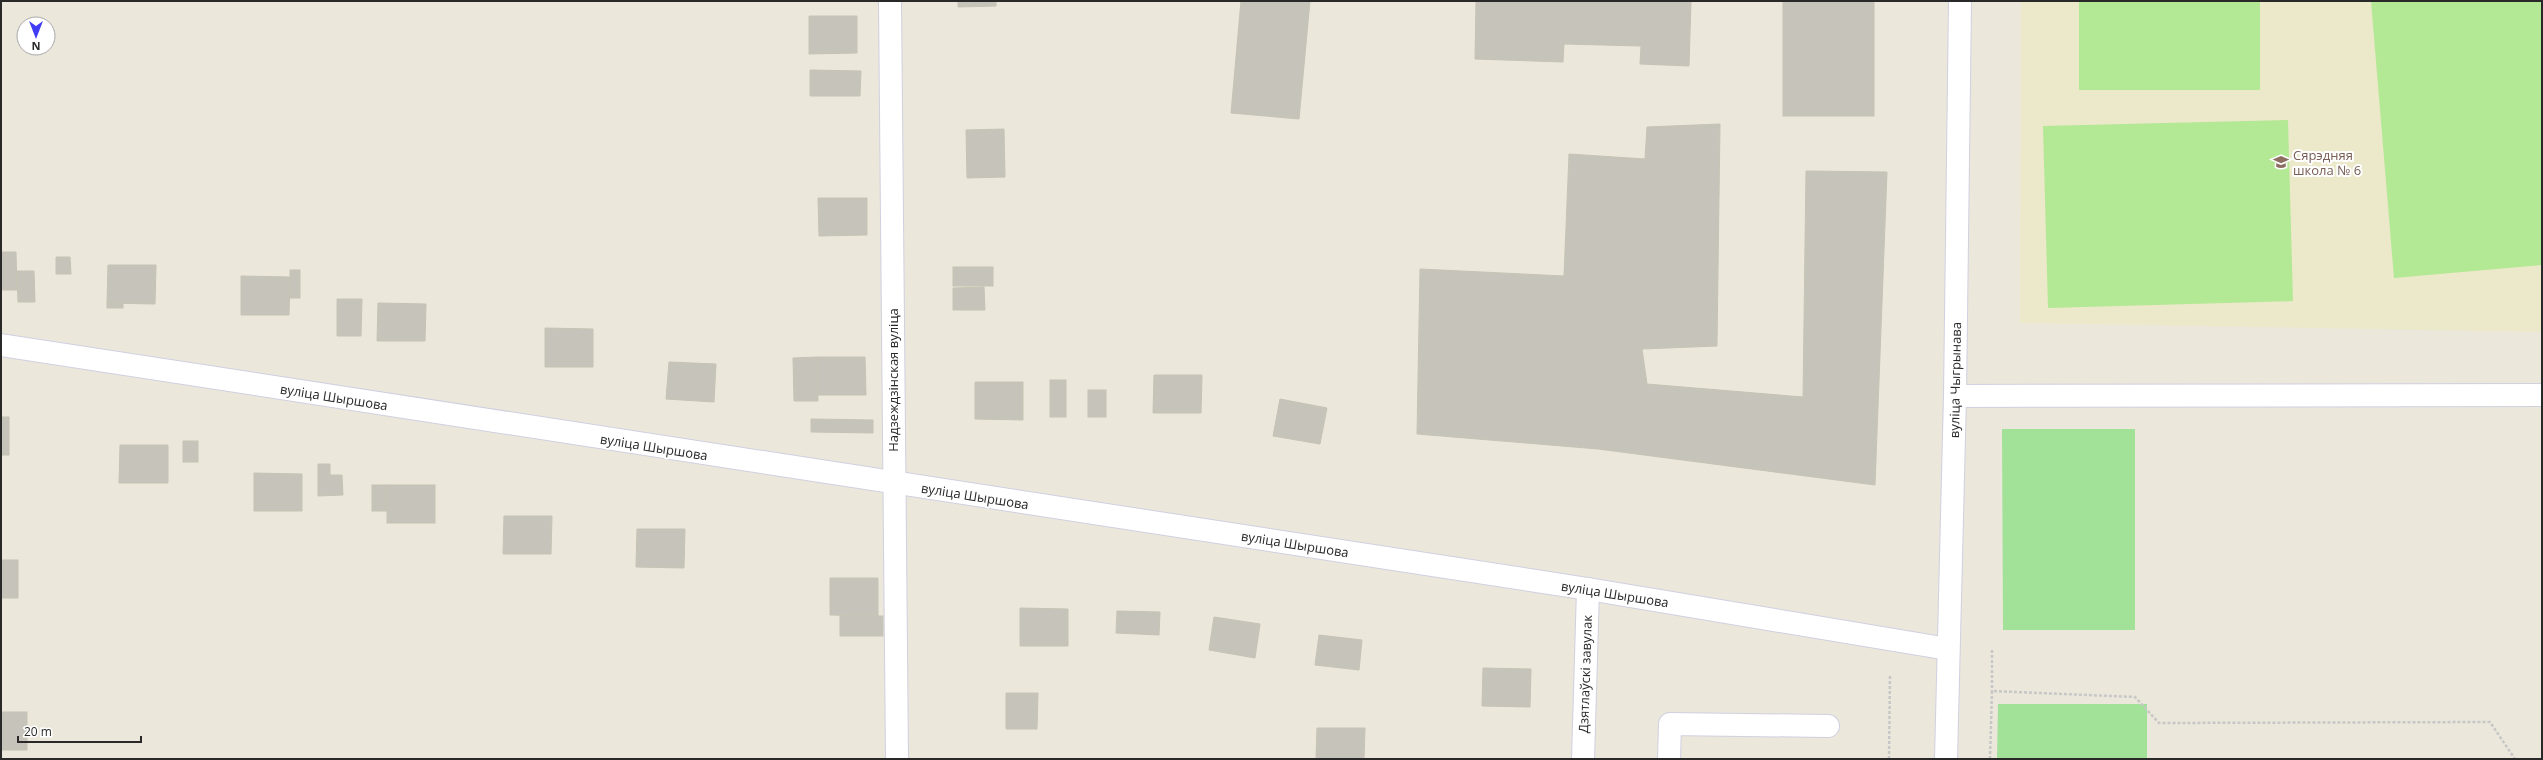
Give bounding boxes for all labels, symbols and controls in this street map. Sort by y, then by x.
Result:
north arrow [16,16,56,56]
text: N [32,39,40,54]
place label: Сярэдняя школа № 6 [2293,146,2361,179]
school or university icon: Сярэдняя школа № 6 [2272,153,2290,171]
street label: Надзеждзінская вуліца [884,308,902,452]
street label: вуліца Чыгрынава [1945,322,1965,438]
street label: вуліца Шыршова [279,380,389,414]
street label: вуліца Шыршова [599,430,709,464]
street label: вуліца Шыршова [920,479,1030,513]
street label: вуліца Шыршова [1240,527,1350,561]
street label: вуліца Шыршова [1560,577,1670,611]
street label: Дзятлаўскі завулак [1574,614,1596,733]
scale bar [18,718,141,744]
text: 20 m [24,723,52,740]

